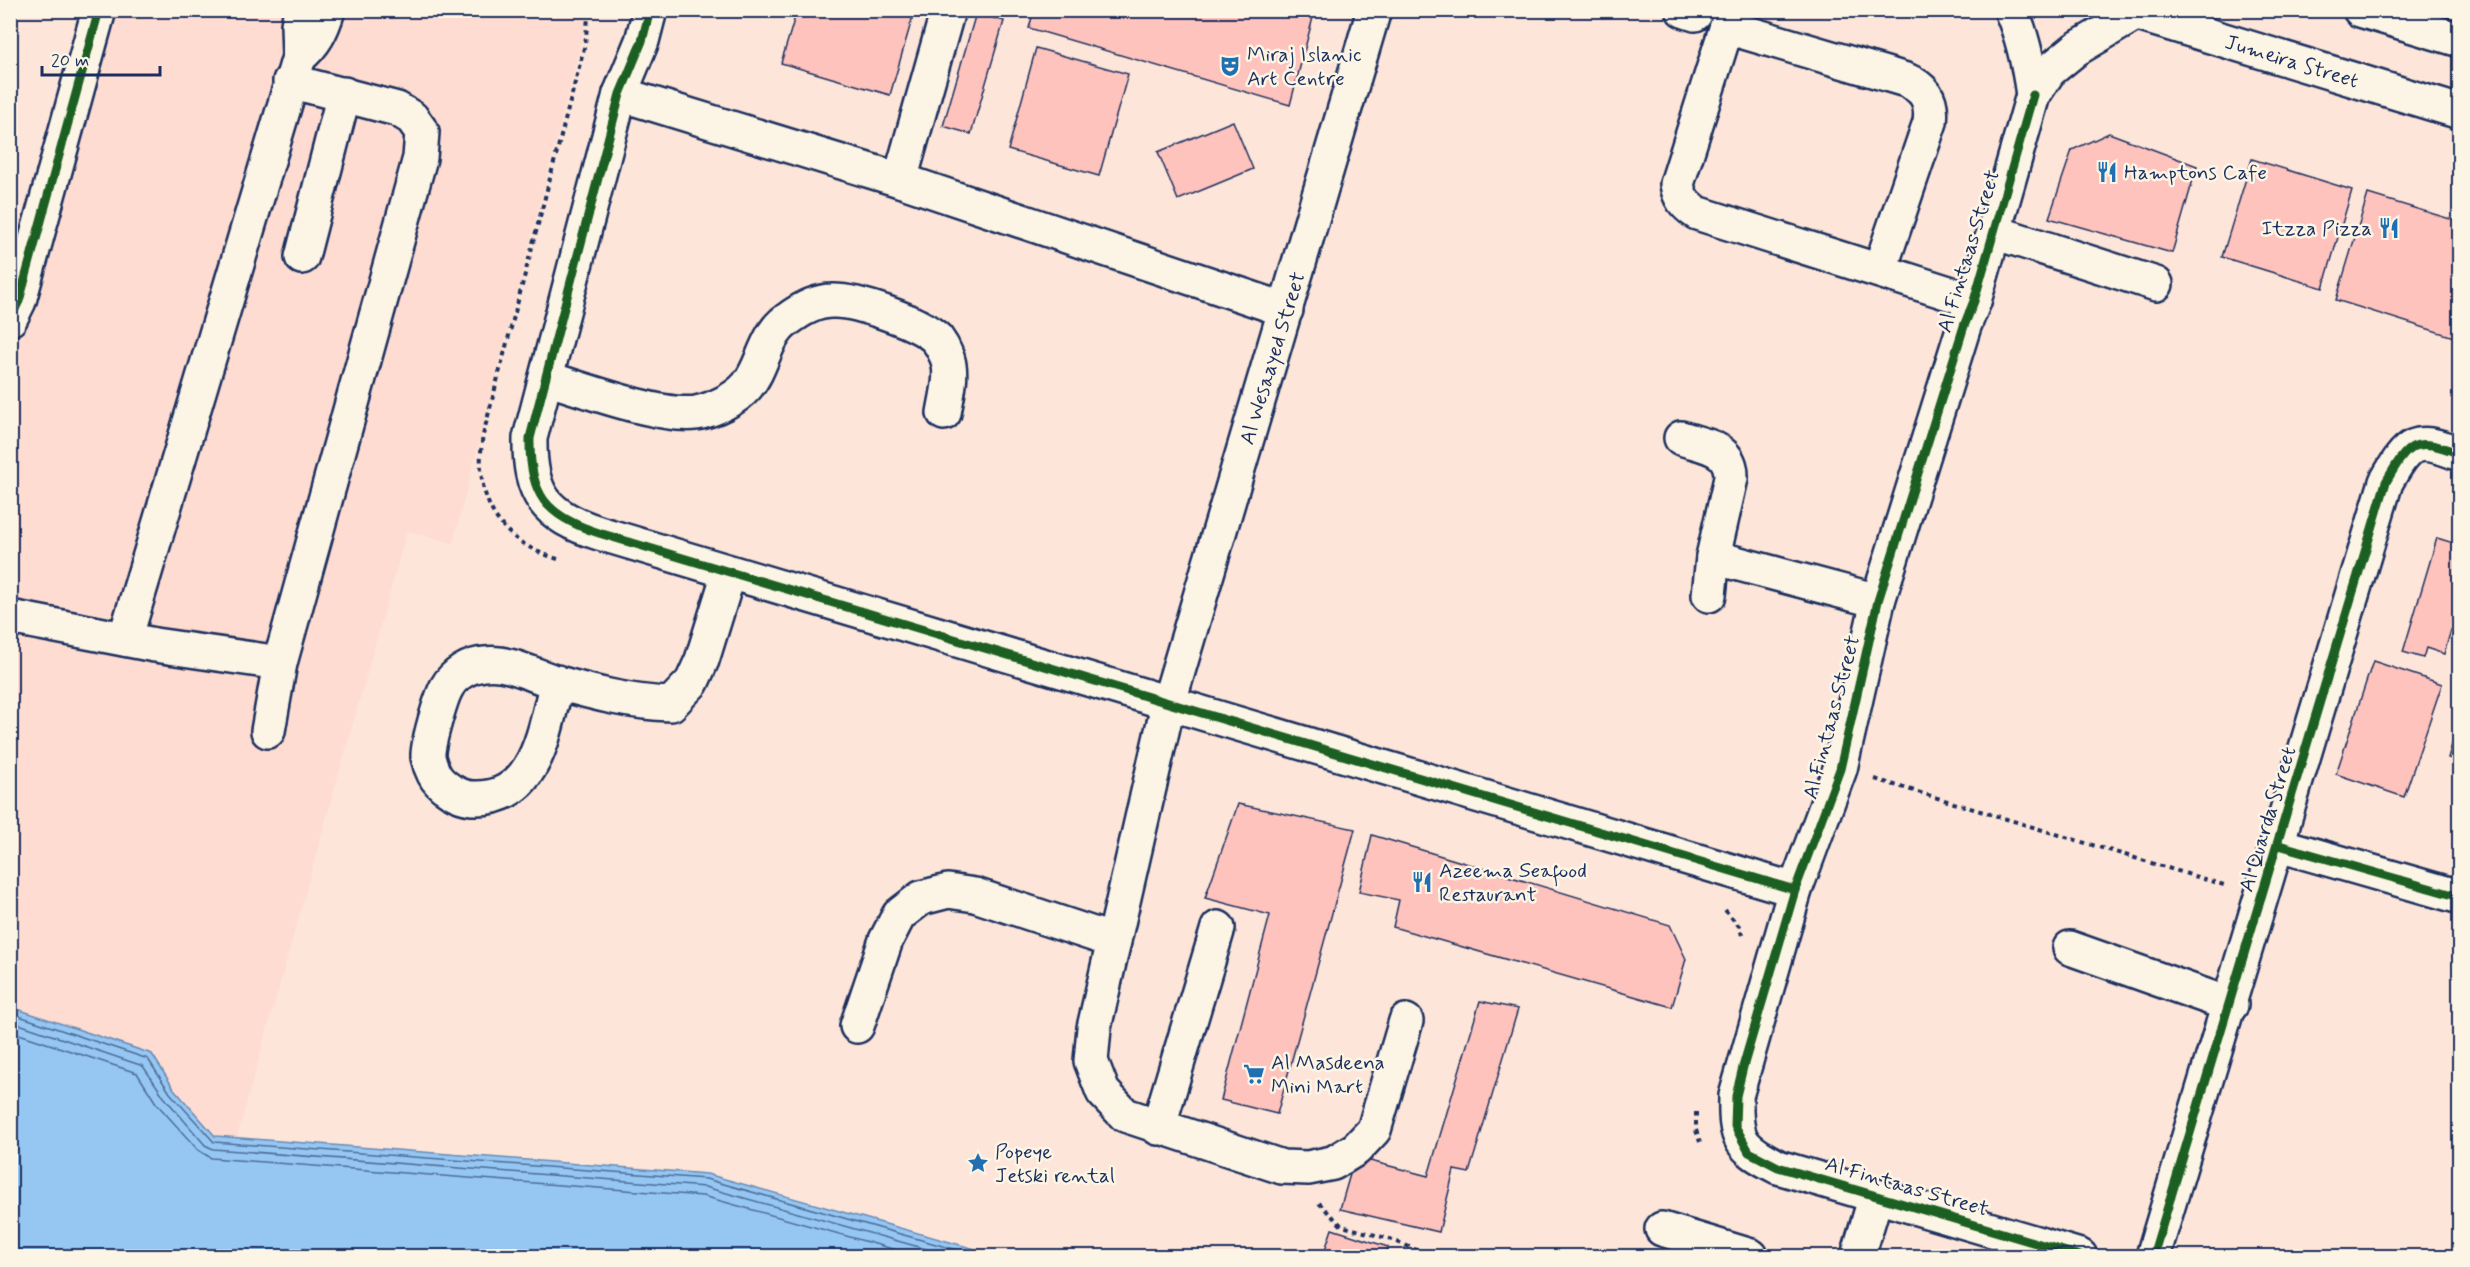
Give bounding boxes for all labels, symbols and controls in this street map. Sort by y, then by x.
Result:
street label: Jumeira Street [2222,28,2362,96]
scale bar [42,39,160,77]
place label: Miraj Islanic Art Centre [1247,41,1361,93]
text: 20 m [51,49,89,73]
theatre icon: Miraj Islanic Art Centre [1218,54,1242,78]
place label: Hamptons Cafe [2124,159,2267,187]
restaurant icon: Hamptons Cafe [2095,160,2119,184]
street label: Al Fintaas Street [1931,166,2007,336]
place label: Itzza Pizza [2262,215,2372,243]
restaurant icon: Itzza Pizza [2377,216,2401,240]
street label: Al Wesaayed Street [1233,268,1313,448]
street label: Al Fintaas Street [1797,632,1867,802]
street label: Al Quarda Street [2233,743,2303,895]
place label: Azeema Seafood Restaurant [1439,857,1587,909]
restaurant icon: Azeema Seafood Restaurant [1410,870,1434,894]
place label: Al Masdeena Mini Mart [1271,1049,1385,1101]
supermarket icon: Al Masdeena Mini Mart [1242,1062,1266,1086]
place label: Popeye Jetski rental [995,1138,1115,1190]
street label: Al Fintaas Street [1822,1150,1992,1224]
place icon: Popeye Jetski rental [966,1151,990,1175]

